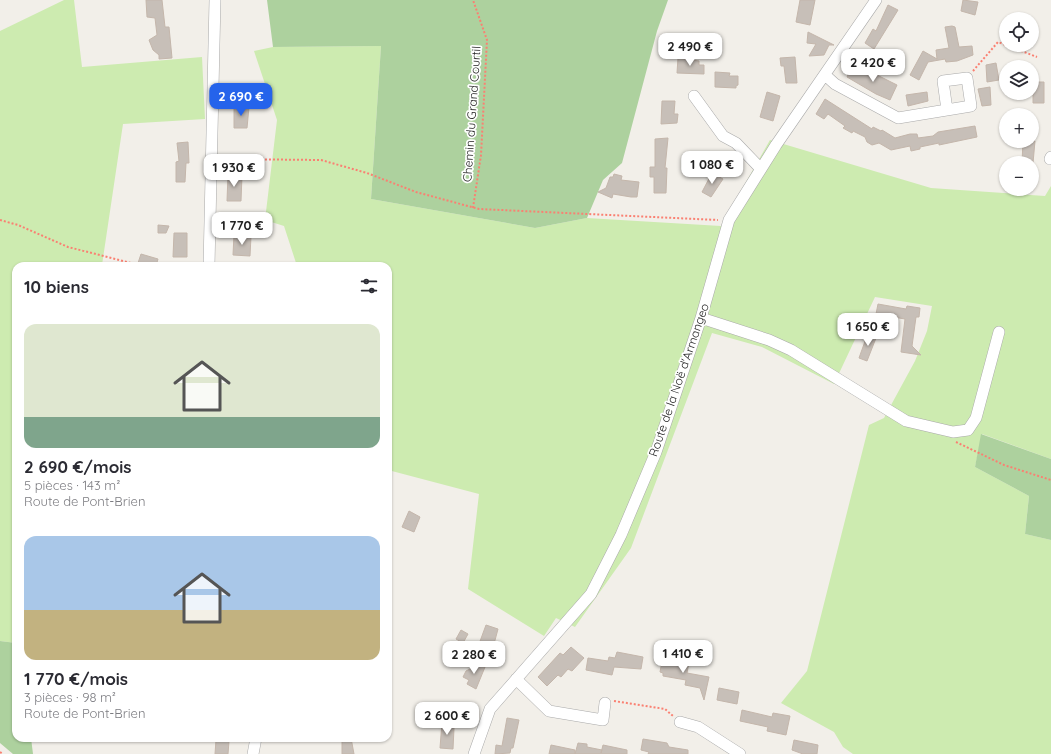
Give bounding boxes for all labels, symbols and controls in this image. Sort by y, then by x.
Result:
map controls [999,12,1039,196]
button: locate [999,12,1039,52]
pin: 2 490 € [653,33,727,67]
text: 2 490 € [667,38,713,54]
street label: Chemin du Grand Courtil [459,45,484,182]
pin: 2 420 € [836,49,910,83]
text: 2 420 € [850,54,896,70]
button: layers [999,60,1039,100]
pin: 2 690 € [204,83,278,117]
text: 2 690 € [218,88,264,104]
button: + [999,108,1039,148]
pin: 1 080 € [675,151,749,185]
pin: 1 930 € [197,154,271,188]
text: 1 080 € [690,156,734,172]
button: − [999,156,1039,196]
text: 1 930 € [213,159,255,175]
pin: 1 770 € [205,212,279,246]
text: 1 770 € [221,217,263,233]
icon: filters [358,275,380,297]
text: 10 biens [24,276,89,297]
street label: Route de la Noë d'Armangeo [645,301,712,458]
pin: 1 650 € [831,313,905,347]
text: 1 650 € [846,318,890,334]
icon: home [166,350,238,422]
text: 2 690 €/mois [24,456,132,477]
text: 5 pièces · 143 m² [24,477,120,493]
text: Route de Pont-Brien [24,493,145,509]
icon: home [166,562,238,634]
pin: 1 410 € [646,640,720,674]
pin: 2 280 € [437,641,511,675]
text: 1 410 € [663,645,703,661]
text: 2 280 € [451,646,497,662]
text: 1 770 €/mois [24,668,128,689]
text: 3 pièces · 98 m² [24,689,116,705]
pin: 2 600 € [410,702,484,736]
text: Route de Pont-Brien [24,705,145,721]
text: 2 600 € [424,707,470,723]

